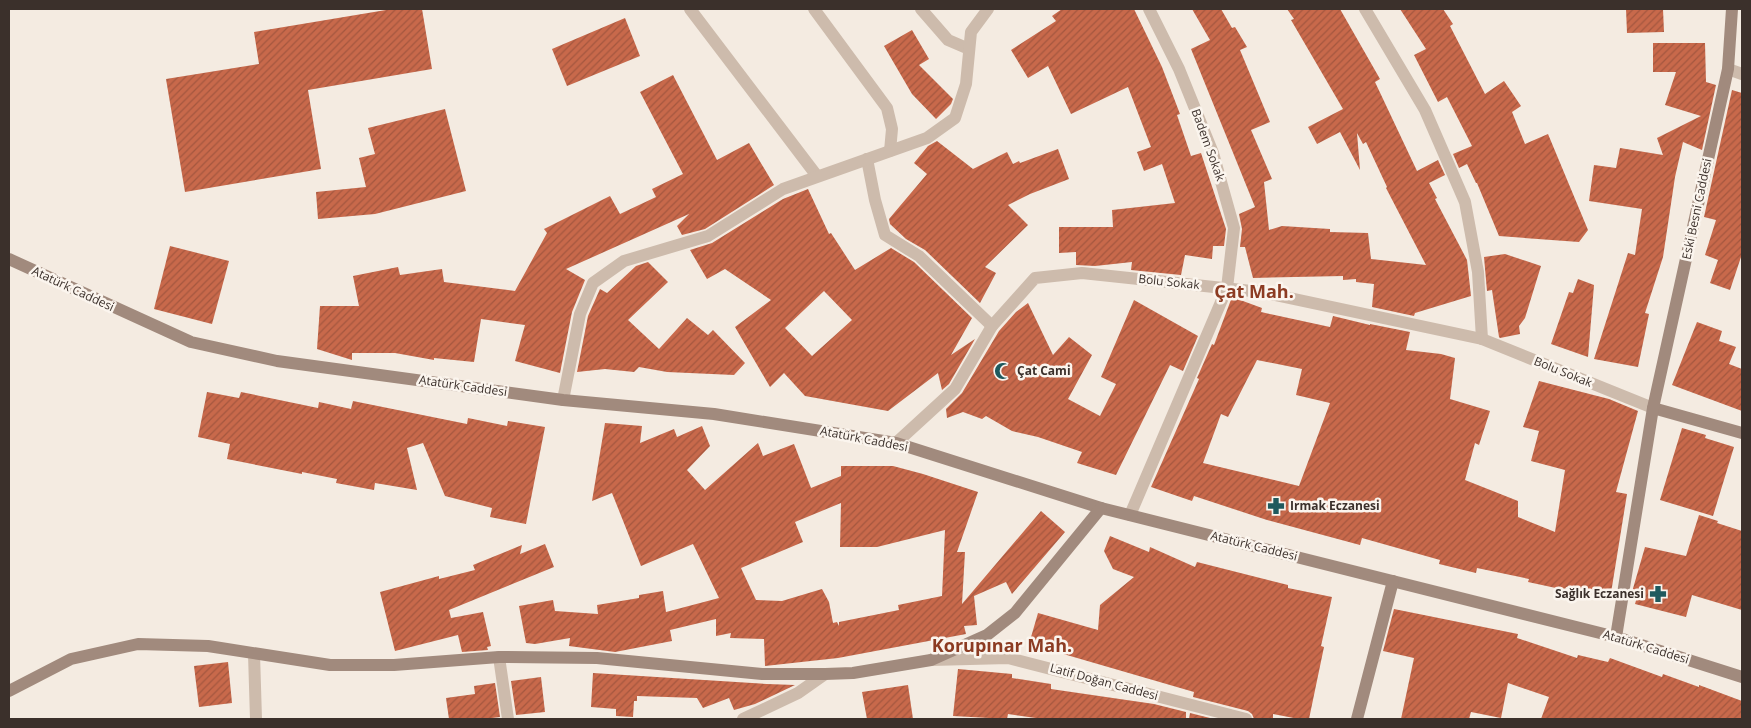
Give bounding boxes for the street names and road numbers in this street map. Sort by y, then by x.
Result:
street label: Badem Sokak [1188,106,1230,184]
street label: Eski Besni Caddesi [1677,157,1716,261]
street label: Atatürk Caddesi [29,262,117,315]
street label: Bolu Sokak [1138,270,1201,293]
street label: Bolu Sokak [1531,352,1596,391]
street label: Atatürk Caddesi [418,371,508,400]
street label: Atatürk Caddesi [819,422,909,455]
street label: Atatürk Caddesi [1209,527,1299,565]
street label: Atatürk Caddesi [1601,625,1691,668]
street label: Latif Doğan Caddesi [1048,659,1160,704]

